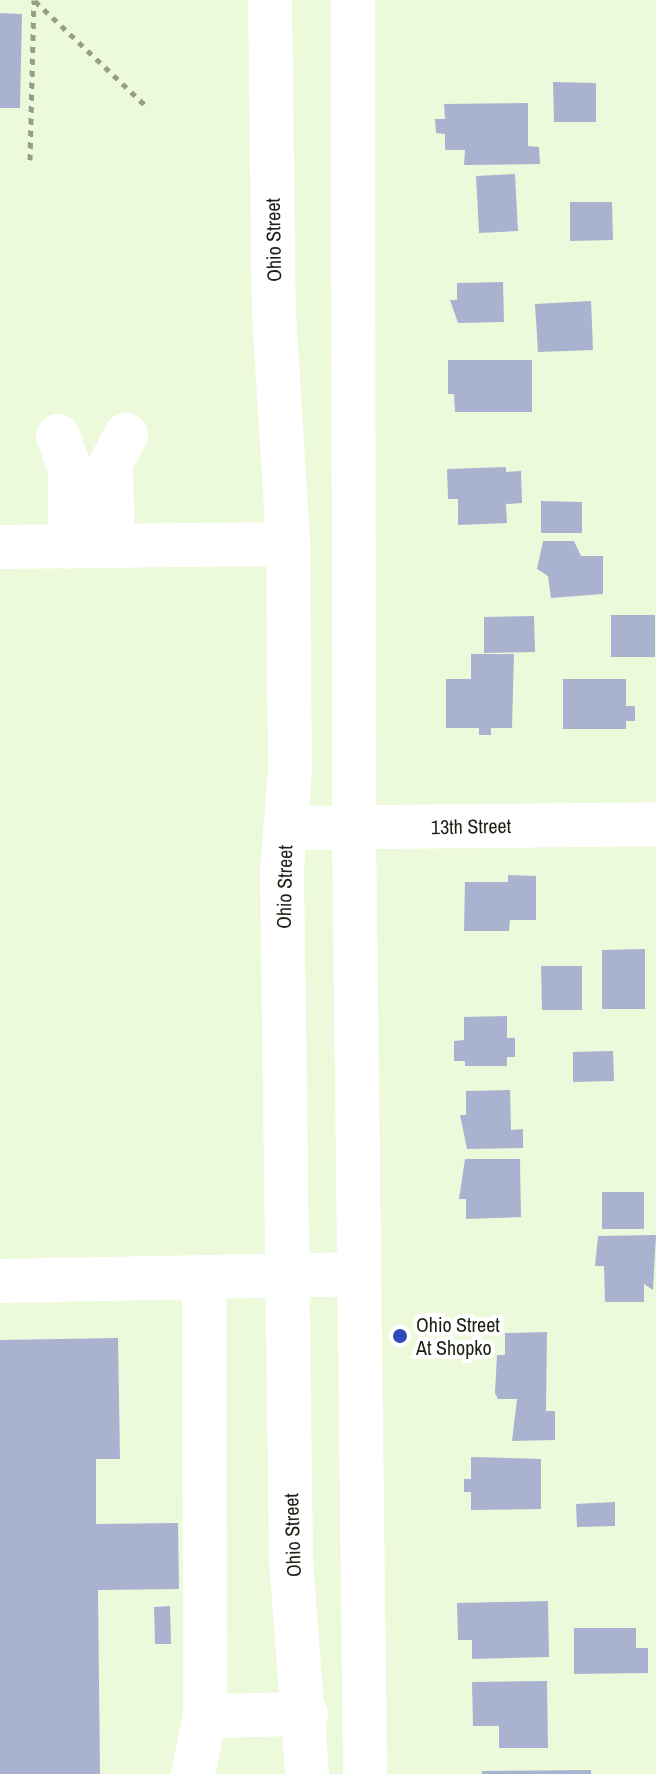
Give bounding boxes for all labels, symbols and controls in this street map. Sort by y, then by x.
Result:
street label: Ohio Street [260,198,286,282]
street label: 13th Street [431,813,511,839]
street label: Ohio Street [271,845,297,929]
place label: Ohio Street At Shopko [416,1312,500,1359]
marker: Ohio Street At Shopko [391,1327,409,1345]
street label: Ohio Street [279,1493,305,1577]

